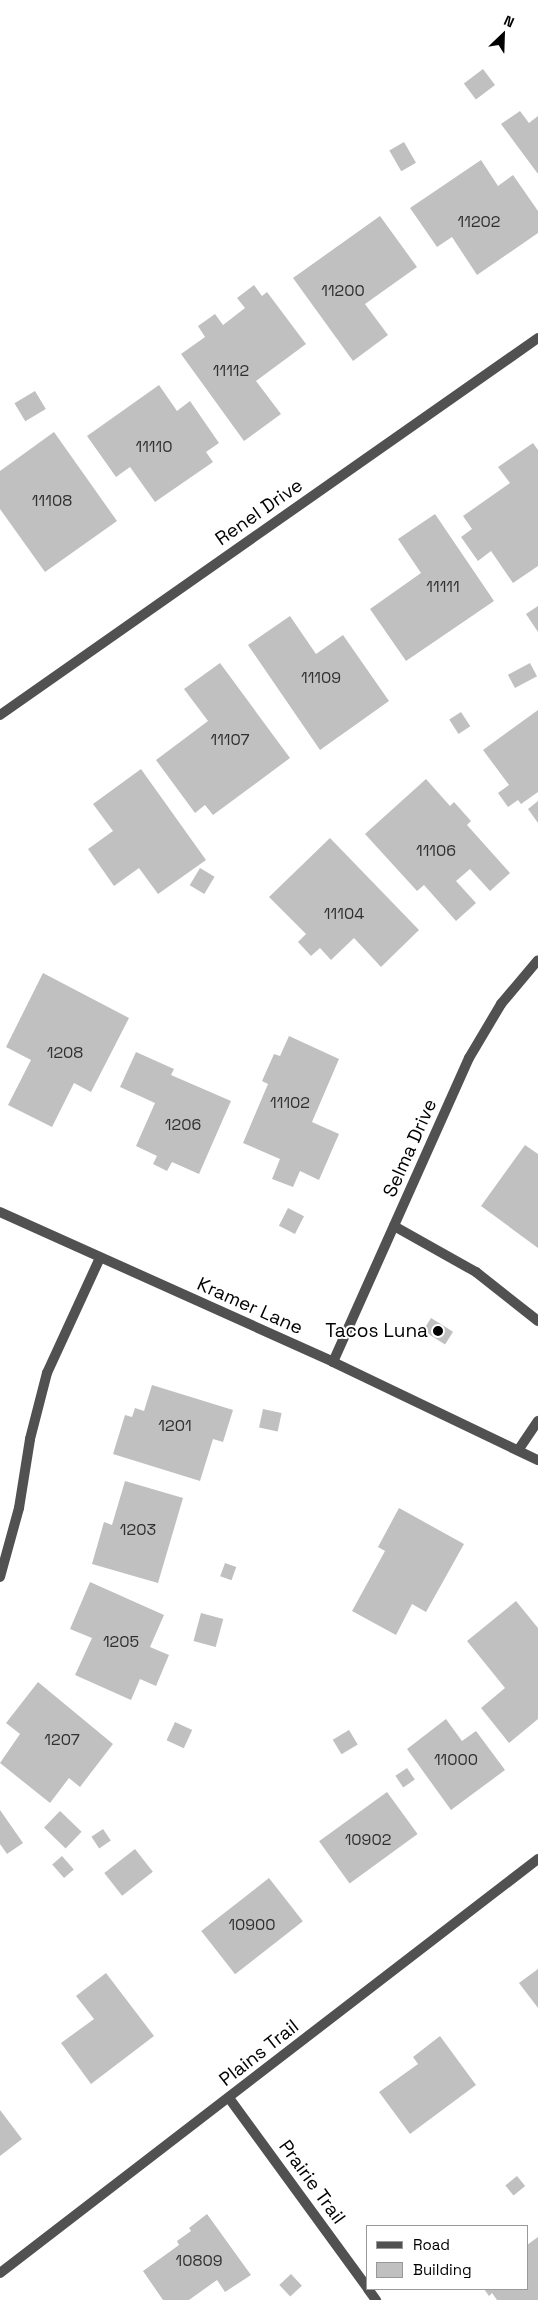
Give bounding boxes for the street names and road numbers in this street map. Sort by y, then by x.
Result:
street label: Renel Drive [211,474,307,550]
street label: Selma Drive [378,1095,442,1201]
street label: Kramer Lane [194,1273,306,1339]
street label: Plains Trail [215,2015,303,2091]
street label: Prairie Trail [274,2135,350,2229]

